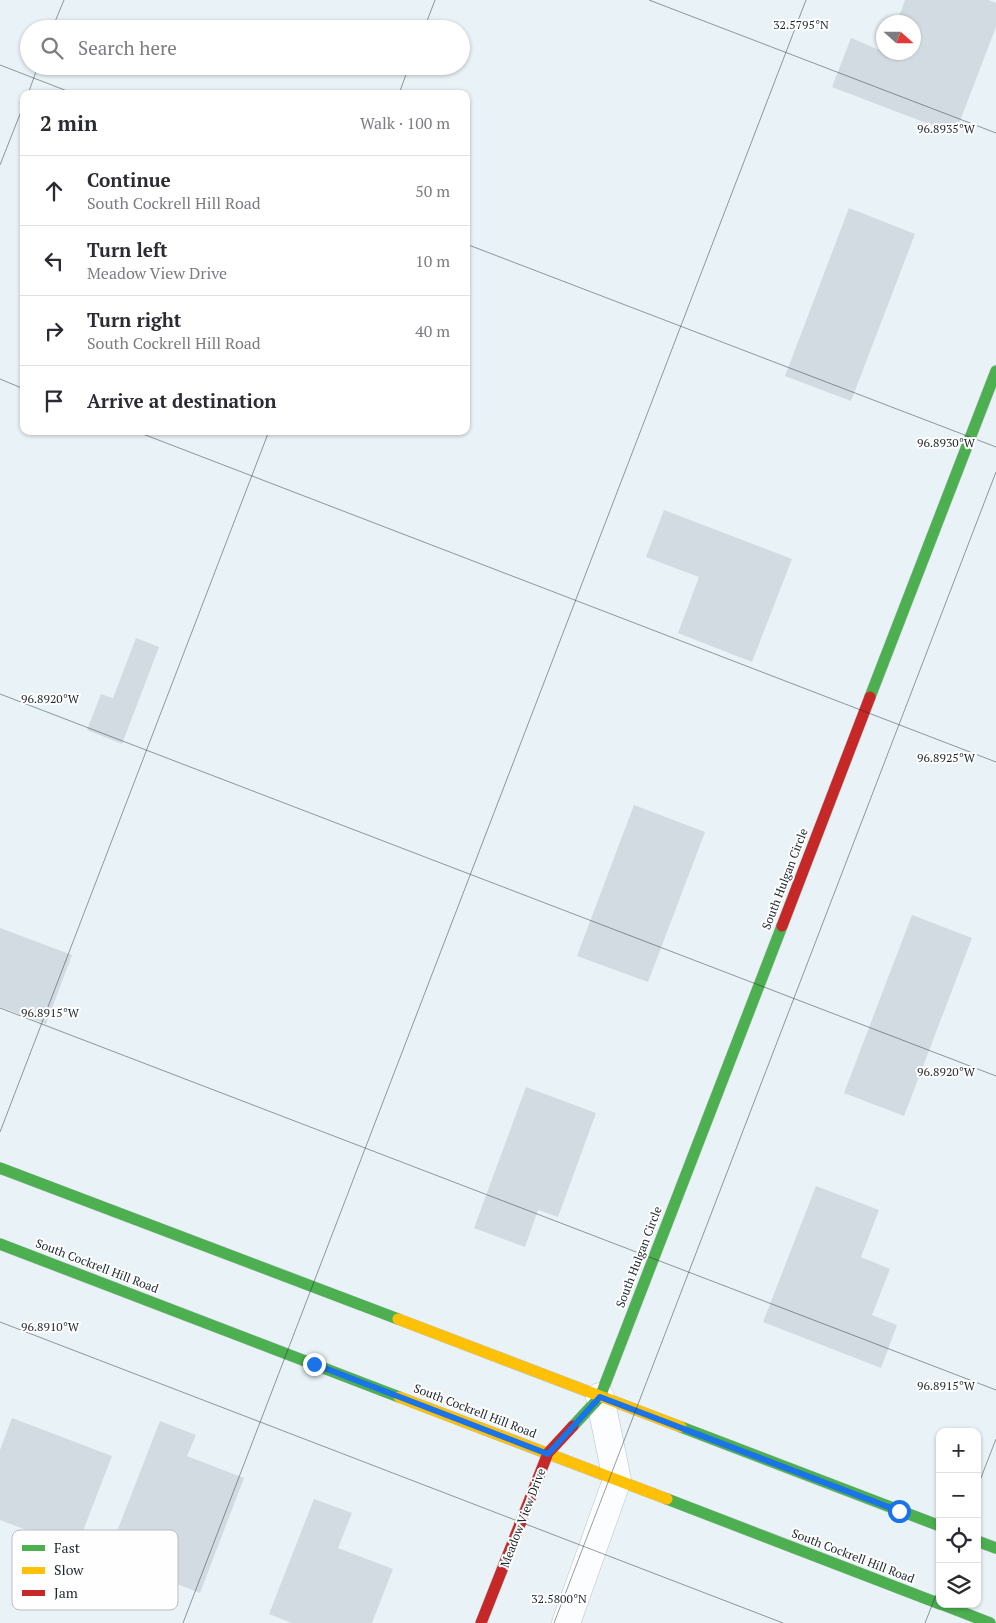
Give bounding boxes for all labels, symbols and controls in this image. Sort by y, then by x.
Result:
north arrow [876,15,921,60]
text: 32.5795°N [773,17,829,32]
search box [20,20,470,75]
icon: search [38,34,66,62]
text: Search here [78,35,177,60]
text: 2 min [40,109,97,137]
text: Walk · 100 m [360,112,450,134]
text: 96.8935°W [917,121,976,136]
text: Continue [87,167,171,192]
icon: ahead [40,177,68,205]
text: 50 m [415,180,450,202]
text: South Cockrell Hill Road [87,192,261,214]
text: Turn left [87,237,168,262]
icon: left [40,247,68,275]
text: 10 m [415,250,450,272]
text: Meadow View Drive [87,262,227,284]
text: Turn right [87,307,181,332]
icon: right [40,317,68,345]
text: 40 m [415,320,450,342]
text: South Cockrell Hill Road [87,332,261,354]
icon: arrive [40,387,68,415]
text: Arrive at destination [87,388,276,413]
text: 96.8930°W [917,435,976,450]
text: 96.8920°W [21,691,80,706]
text: 96.8925°W [917,750,976,765]
street label: South Hulgan Circle [758,826,811,932]
text: 96.8915°W [21,1005,80,1020]
text: 96.8920°W [917,1064,976,1079]
street label: South Hulgan Circle [612,1204,665,1310]
street label: South Cockrell Hill Road [34,1235,161,1296]
text: 96.8910°W [21,1319,80,1334]
route end [303,1353,326,1376]
text: 96.8915°W [917,1378,976,1393]
street label: South Cockrell Hill Road [412,1380,539,1441]
map controls [936,1428,981,1608]
button: + [936,1428,981,1473]
street label: Meadow View Drive [497,1466,548,1570]
button: − [936,1473,981,1518]
route start [888,1500,911,1523]
button: locate [936,1518,981,1563]
street label: South Cockrell Hill Road [790,1525,917,1586]
legend [12,1530,178,1610]
text: Fast [54,1538,81,1557]
text: Slow [54,1560,84,1579]
button: layers [936,1563,981,1608]
text: Jam [54,1583,78,1602]
text: 32.5800°N [531,1591,587,1606]

